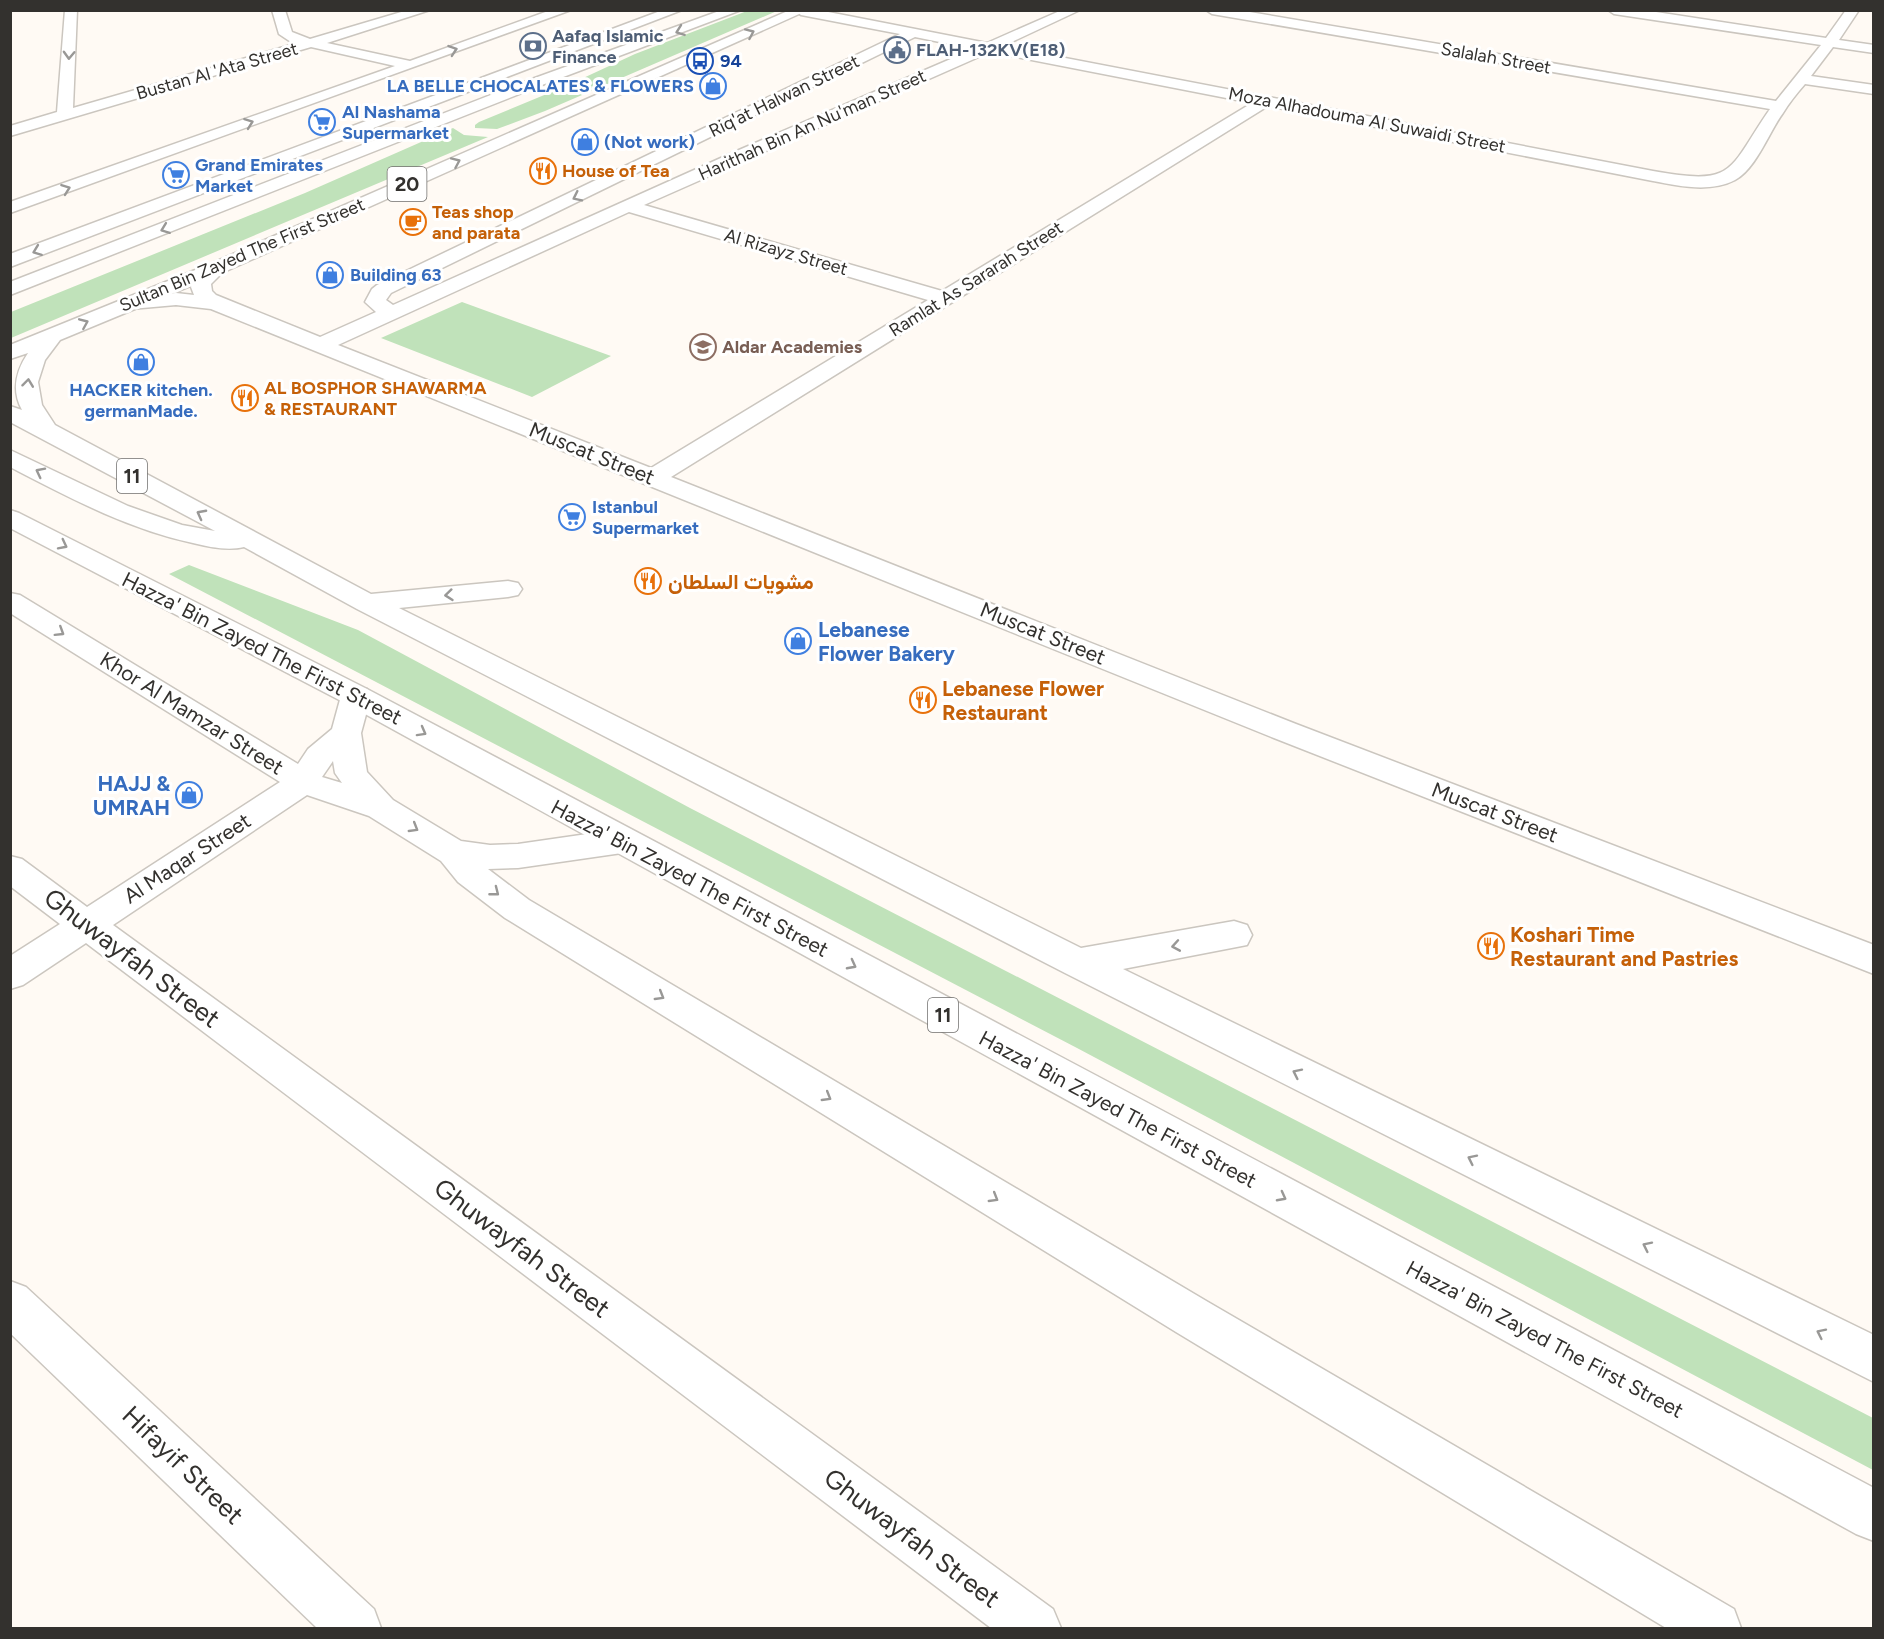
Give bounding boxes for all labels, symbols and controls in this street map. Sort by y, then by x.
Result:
one-way arrow [675,23,686,36]
place label: Aafaq Islamic Finance [552,25,664,68]
one-way arrow [743,29,754,41]
bank icon: Aafaq Islamic Finance [518,31,548,61]
public building icon: FLAH-132KV(E18) [882,35,912,65]
street label: Bustan Al 'Ata Street [134,37,300,105]
street label: Salalah Street [1439,37,1553,79]
place label: FLAH-132KV(E18) [916,39,1065,61]
one-way arrow [447,45,457,58]
bus stop icon: 94 [685,46,715,76]
one-way arrow [63,50,75,59]
street label: Riq'at Halwan Street [705,50,863,142]
place label: 94 [720,50,742,72]
street label: Harithah Bin An Nu'man Street [695,65,929,185]
shop icon: LA BELLE CHOCALATES & FLOWERS [698,71,728,101]
place label: LA BELLE CHOCALATES & FLOWERS [387,75,694,97]
street label: Moza Alhadouma Al Suwaidi Street [1226,82,1508,158]
place label: Al Nashama Supermarket [342,101,449,144]
supermarket icon: Al Nashama Supermarket [307,107,337,137]
one-way arrow [243,117,254,130]
shop icon: (Not work) [570,127,600,157]
place label: (Not work) [604,131,695,153]
place label: Grand Emirates Market [195,154,323,197]
restaurant icon: House of Tea [528,156,558,186]
one-way arrow [450,158,461,170]
supermarket icon: Grand Emirates Market [161,160,191,190]
place label: House of Tea [562,160,670,182]
road number: 20 [388,167,426,201]
one-way arrow [60,183,70,196]
one-way arrow [572,189,583,201]
street label: Sultan Bin Zayed The First Street [116,193,368,317]
place label: Teas shop and parata [432,201,520,244]
cafe icon: Teas shop and parata [398,207,428,237]
street label: Ramlat As Sararah Street [885,216,1067,342]
one-way arrow [160,222,171,234]
street label: Al Rizayz Street [722,224,850,280]
one-way arrow [32,244,43,256]
shop icon: Building 63 [315,260,345,290]
place label: Building 63 [350,264,442,286]
one-way arrow [78,318,89,330]
school or university icon: Aldar Academies [688,332,718,362]
place label: Aldar Academies [722,336,863,358]
shop icon: HACKER kitchen. germanMade. [126,347,156,377]
place label: AL BOSPHOR SHAWARMA & RESTAURANT [264,377,487,420]
one-way arrow [21,378,33,387]
place label: HACKER kitchen. germanMade. [69,379,213,422]
restaurant icon: AL BOSPHOR SHAWARMA & RESTAURANT [230,383,260,413]
street label: Muscat Street [526,416,659,490]
road number: 11 [117,459,147,493]
one-way arrow [35,468,46,479]
place label: Istanbul Supermarket [592,496,699,539]
supermarket icon: Istanbul Supermarket [557,502,587,532]
one-way arrow [196,509,207,521]
one-way arrow [56,538,67,549]
street label: Hazza' Bin Zayed The First Street [118,566,406,730]
restaurant icon: مشويات السلطان [633,566,663,596]
place label: مشويات السلطان [668,569,814,595]
one-way arrow [445,588,454,601]
street label: Muscat Street [977,596,1110,670]
place label: Lebanese Flower Bakery [818,617,956,666]
one-way arrow [54,624,64,636]
shop icon: Lebanese Flower Bakery [783,626,813,656]
street label: Khor Al Mamzar Street [96,646,288,780]
place label: Lebanese Flower Restaurant [942,676,1104,725]
restaurant icon: Lebanese Flower Restaurant [908,685,938,715]
one-way arrow [416,725,426,736]
place label: HAJJ & UMRAH [93,771,170,820]
street label: Muscat Street [1428,776,1562,848]
shop icon: HAJJ & UMRAH [174,780,204,810]
street label: Hazza' Bin Zayed The First Street [547,794,833,962]
street label: Al Maqar Street [119,808,255,908]
one-way arrow [408,821,418,832]
street label: Ghuwayfah Street [38,881,226,1035]
one-way arrow [488,885,499,896]
place label: Koshari Time Restaurant and Pastries [1510,922,1738,971]
restaurant icon: Koshari Time Restaurant and Pastries [1476,931,1506,961]
one-way arrow [1172,939,1182,952]
one-way arrow [845,958,856,969]
one-way arrow [654,988,664,1000]
road number: 11 [928,998,958,1032]
street label: Hazza' Bin Zayed The First Street [975,1025,1261,1193]
one-way arrow [1293,1068,1304,1080]
one-way arrow [821,1089,831,1101]
one-way arrow [1467,1155,1478,1167]
street label: Ghuwayfah Street [428,1171,616,1325]
one-way arrow [988,1190,998,1202]
one-way arrow [1276,1190,1286,1201]
one-way arrow [1642,1242,1653,1254]
street label: Hazza' Bin Zayed The First Street [1402,1255,1688,1423]
one-way arrow [1817,1329,1828,1340]
street label: Hifayif Street [116,1399,251,1531]
street label: Ghuwayfah Street [818,1461,1006,1615]

